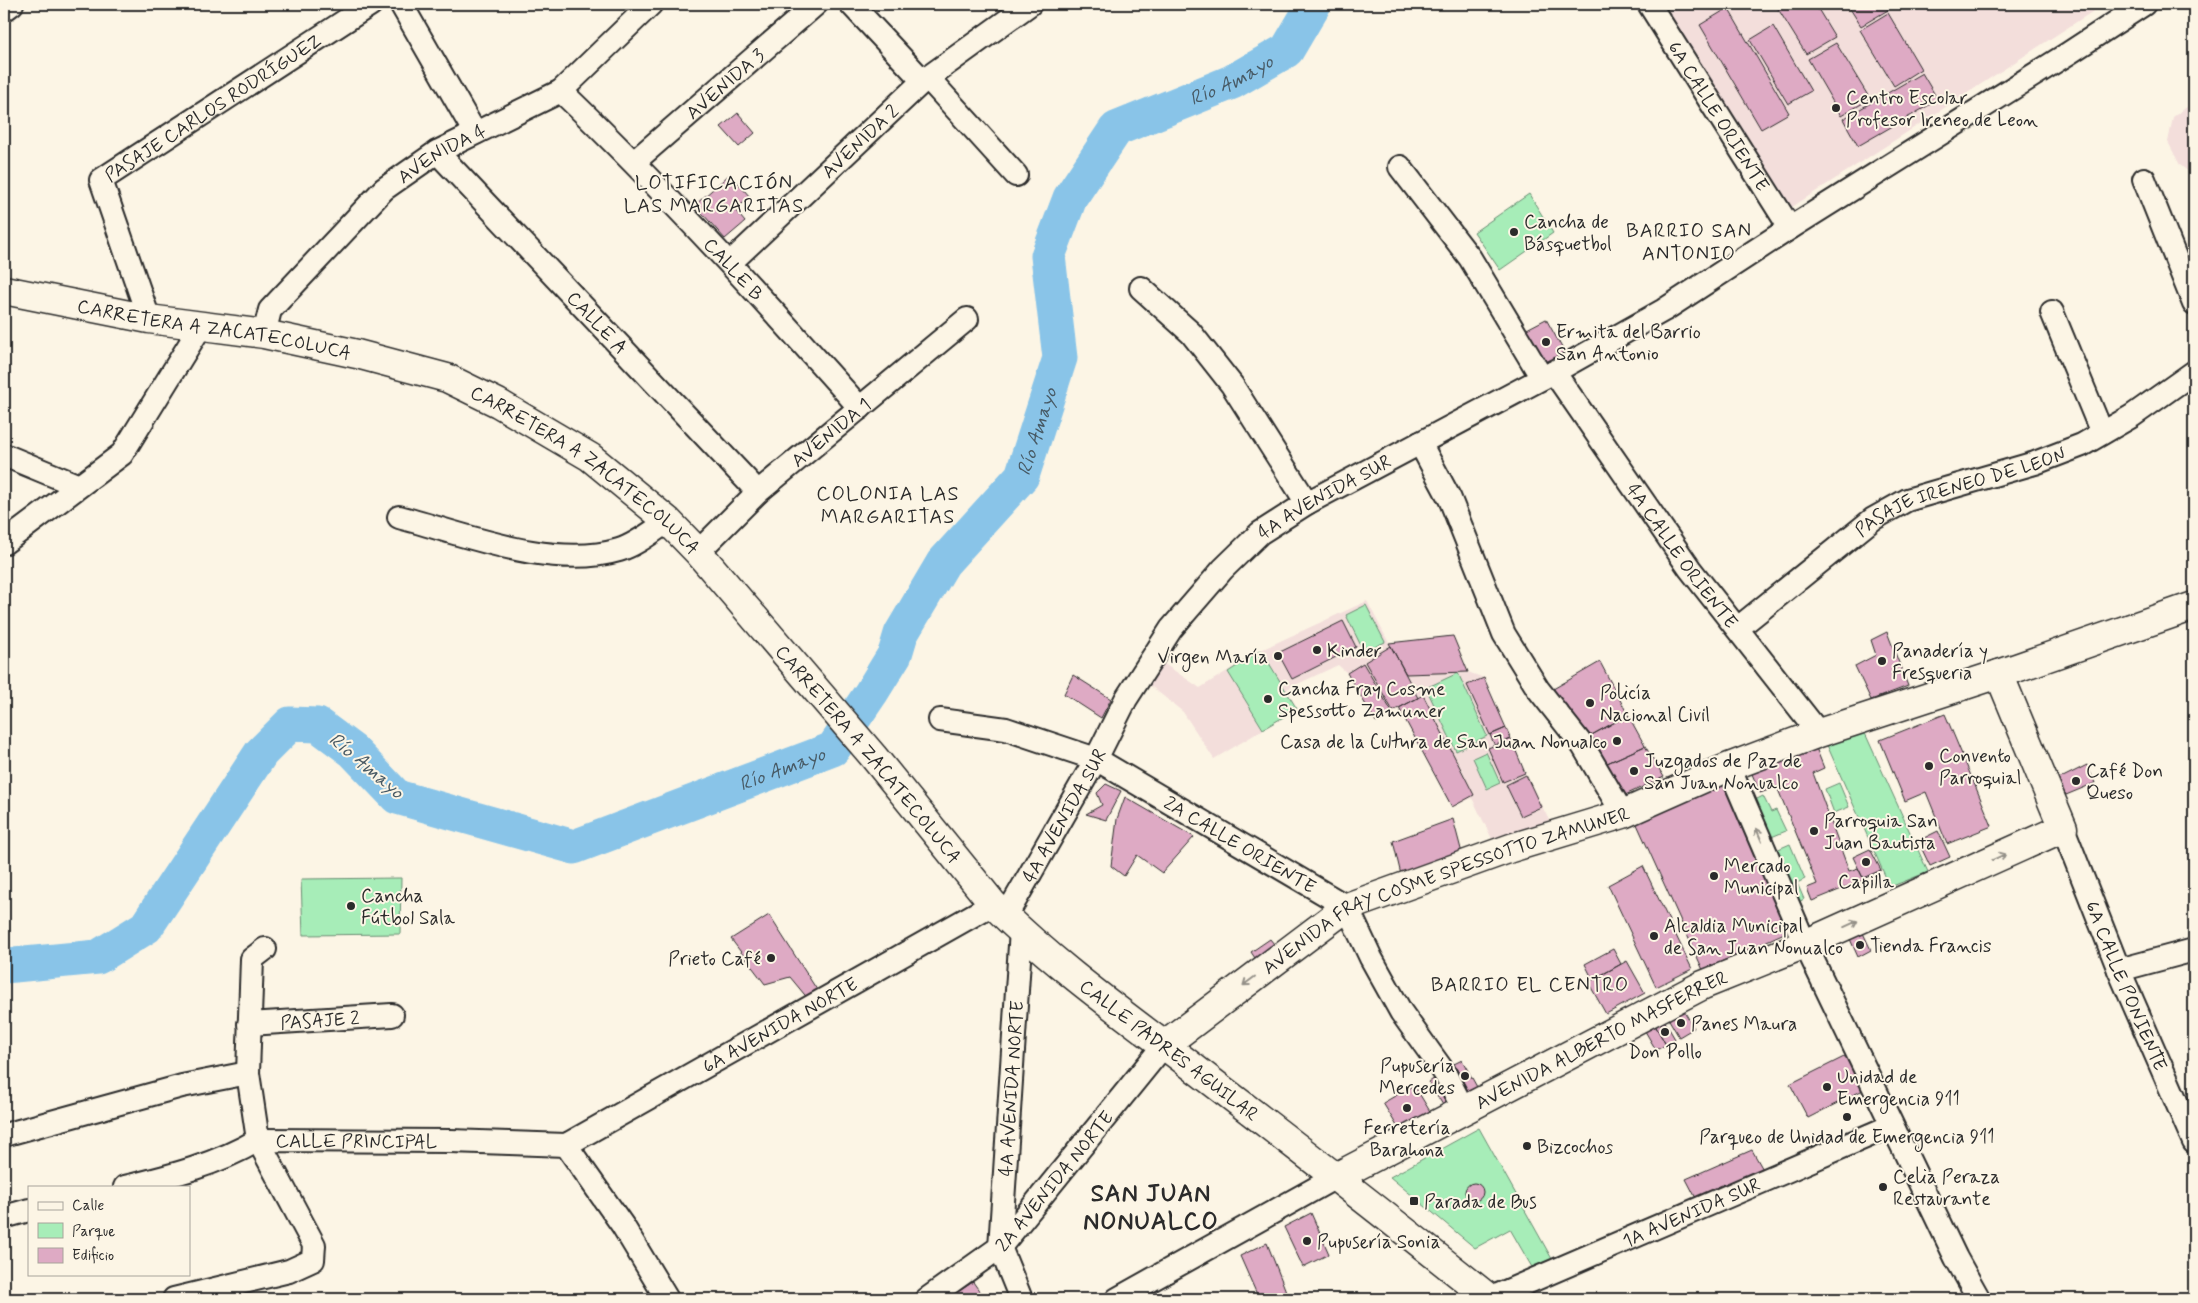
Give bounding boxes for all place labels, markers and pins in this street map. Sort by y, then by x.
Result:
place label: Centro Escolar Profesor Ireneo de Leon [1846,86,2038,133]
marker: Centro Escolar Profesor Ireneo de Leon [1830,102,1842,114]
place label: Cancha de Básquetbol [1524,210,1612,257]
marker: Cancha de Básquetbol [1508,226,1520,238]
place label: Ermita del Barrio San Antonio [1556,320,1701,367]
marker: Ermita del Barrio San Antonio [1540,336,1552,348]
place label: Kinder [1327,639,1382,664]
place label: Panadería y Fresqueria [1892,639,1988,686]
marker: Kinder [1311,644,1323,656]
place label: Virgen María [1157,645,1268,672]
marker: Virgen María [1272,650,1284,662]
marker: Panadería y Fresqueria [1876,655,1888,667]
place label: Cancha Fray Cosme Spessotto Zamuner [1278,677,1445,724]
place label: Policía Nacional Civil [1600,681,1710,728]
marker: Cancha Fray Cosme Spessotto Zamuner [1262,693,1274,705]
marker: Policía Nacional Civil [1584,697,1596,709]
place label: Casa de la Cultura de San Juan Nonualco [1280,730,1607,755]
marker: Casa de la Cultura de San Juan Nonualco [1611,735,1623,747]
place label: Convento Parroquial [1939,744,2021,791]
place label: Juzgados de Paz de San Juan Nonualco [1644,749,1802,796]
place label: Café Don Queso [2086,759,2163,806]
marker: Convento Parroquial [1923,760,1935,772]
marker: Juzgados de Paz de San Juan Nonualco [1628,765,1640,777]
marker: Café Don Queso [2070,775,2082,787]
place label: Parroquia San Juan Bautista [1824,809,1938,856]
marker: Parroquia San Juan Bautista [1808,825,1820,837]
place label: Mercado Municipal [1724,854,1799,901]
marker: Capilla [1860,856,1872,868]
marker: Mercado Municipal [1708,870,1720,882]
place label: Capilla [1838,870,1895,895]
place label: Cancha Fútbol Sala [361,884,456,931]
marker: Cancha Fútbol Sala [345,900,357,912]
place label: Alcaldia Municipal de San Juan Nonualco [1664,914,1843,961]
marker: Alcaldia Municipal de San Juan Nonualco [1648,930,1660,942]
place label: Tienda Francis [1870,934,1992,959]
marker: Tienda Francis [1854,939,1866,951]
place label: Prieto Café [668,947,761,972]
marker: Prieto Café [765,952,777,964]
place label: Panes Maura [1691,1012,1797,1037]
marker: Panes Maura [1675,1017,1687,1029]
marker: Don Pollo [1659,1026,1671,1038]
place label: Don Pollo [1628,1040,1702,1065]
place label: Pupusería Mercedes [1379,1054,1455,1101]
place label: Unidad de Emergencia 911 [1837,1065,1960,1114]
marker: Pupusería Mercedes [1459,1070,1471,1082]
marker: Unidad de Emergencia 911 [1821,1081,1833,1093]
marker: Ferretería Barahona [1401,1102,1413,1114]
marker: Parqueo de Unidad de Emergencia 911 [1841,1111,1853,1123]
place label: Ferretería Barahona [1363,1116,1451,1163]
place label: Parqueo de Unidad de Emergencia 911 [1699,1125,1995,1152]
place label: Bizcochos [1537,1135,1614,1160]
marker: Bizcochos [1521,1140,1533,1152]
place label: Celia Peraza Restaurante [1893,1165,2000,1212]
marker: Celia Peraza Restaurante [1877,1181,1889,1193]
place label: Parada de Bus [1424,1190,1537,1215]
marker: Parada de Bus [1408,1195,1420,1207]
place label: Pupusería Sonia [1317,1230,1441,1255]
marker: Pupusería Sonia [1301,1235,1313,1247]

